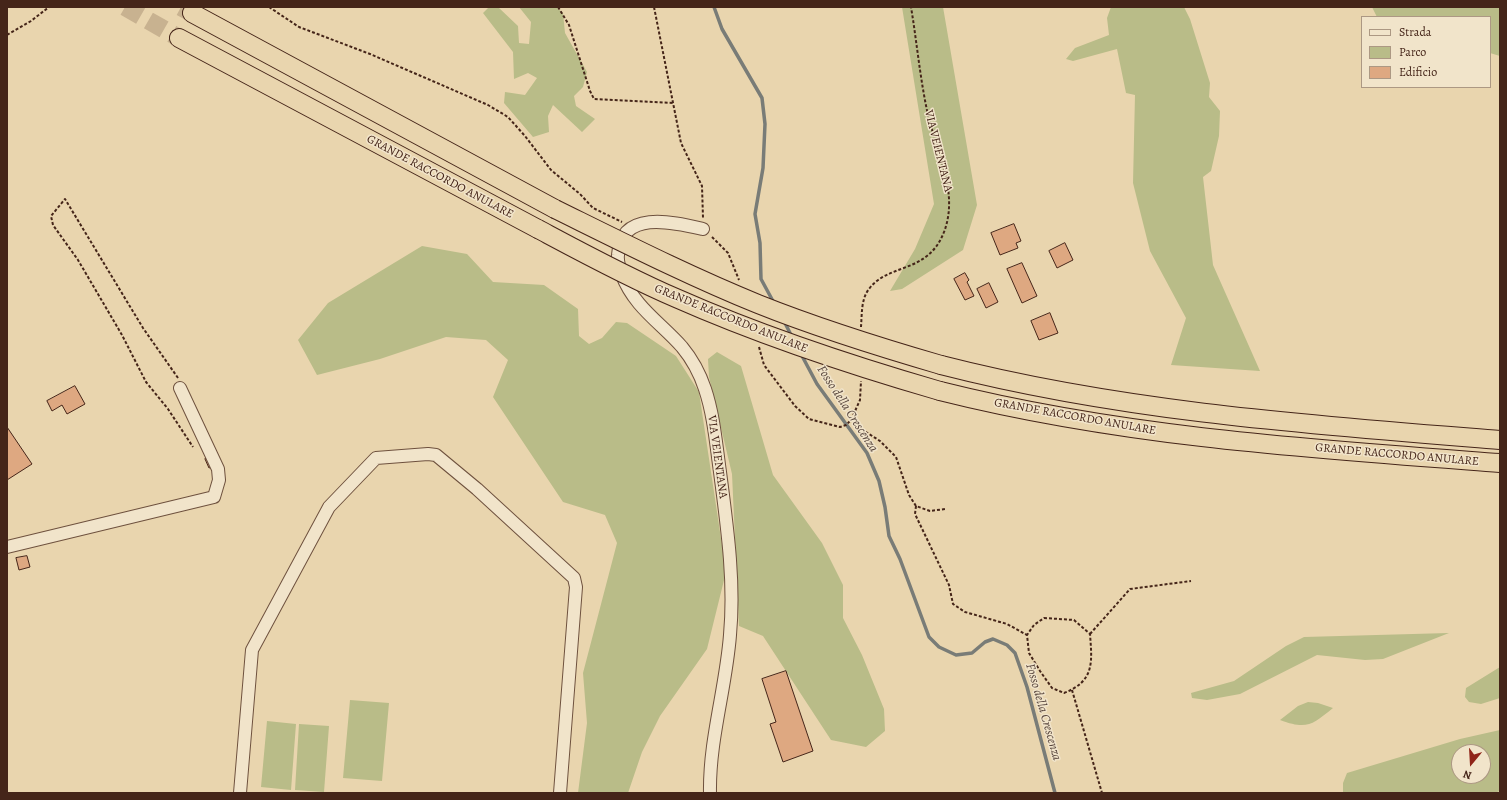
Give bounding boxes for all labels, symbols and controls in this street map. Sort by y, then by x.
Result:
legend [1361,16,1491,88]
text: Strada [1399,24,1431,40]
text: Parco [1399,44,1426,60]
text: Edificio [1399,64,1437,80]
street label: VIA VEIENTANA [921,109,955,193]
street label: GRANDE RACCORDO ANULARE [364,132,516,222]
street label: GRANDE RACCORDO ANULARE [652,282,810,356]
water label: Fosso della Crescenza [813,363,881,455]
street label: GRANDE RACCORDO ANULARE [993,396,1157,438]
street label: VIA VEIENTANA [704,414,730,500]
street label: GRANDE RACCORDO ANULARE [1315,441,1479,469]
water label: Fosso della Crescenza [1022,662,1064,762]
north arrow [1451,744,1491,784]
text: N [1461,767,1474,783]

